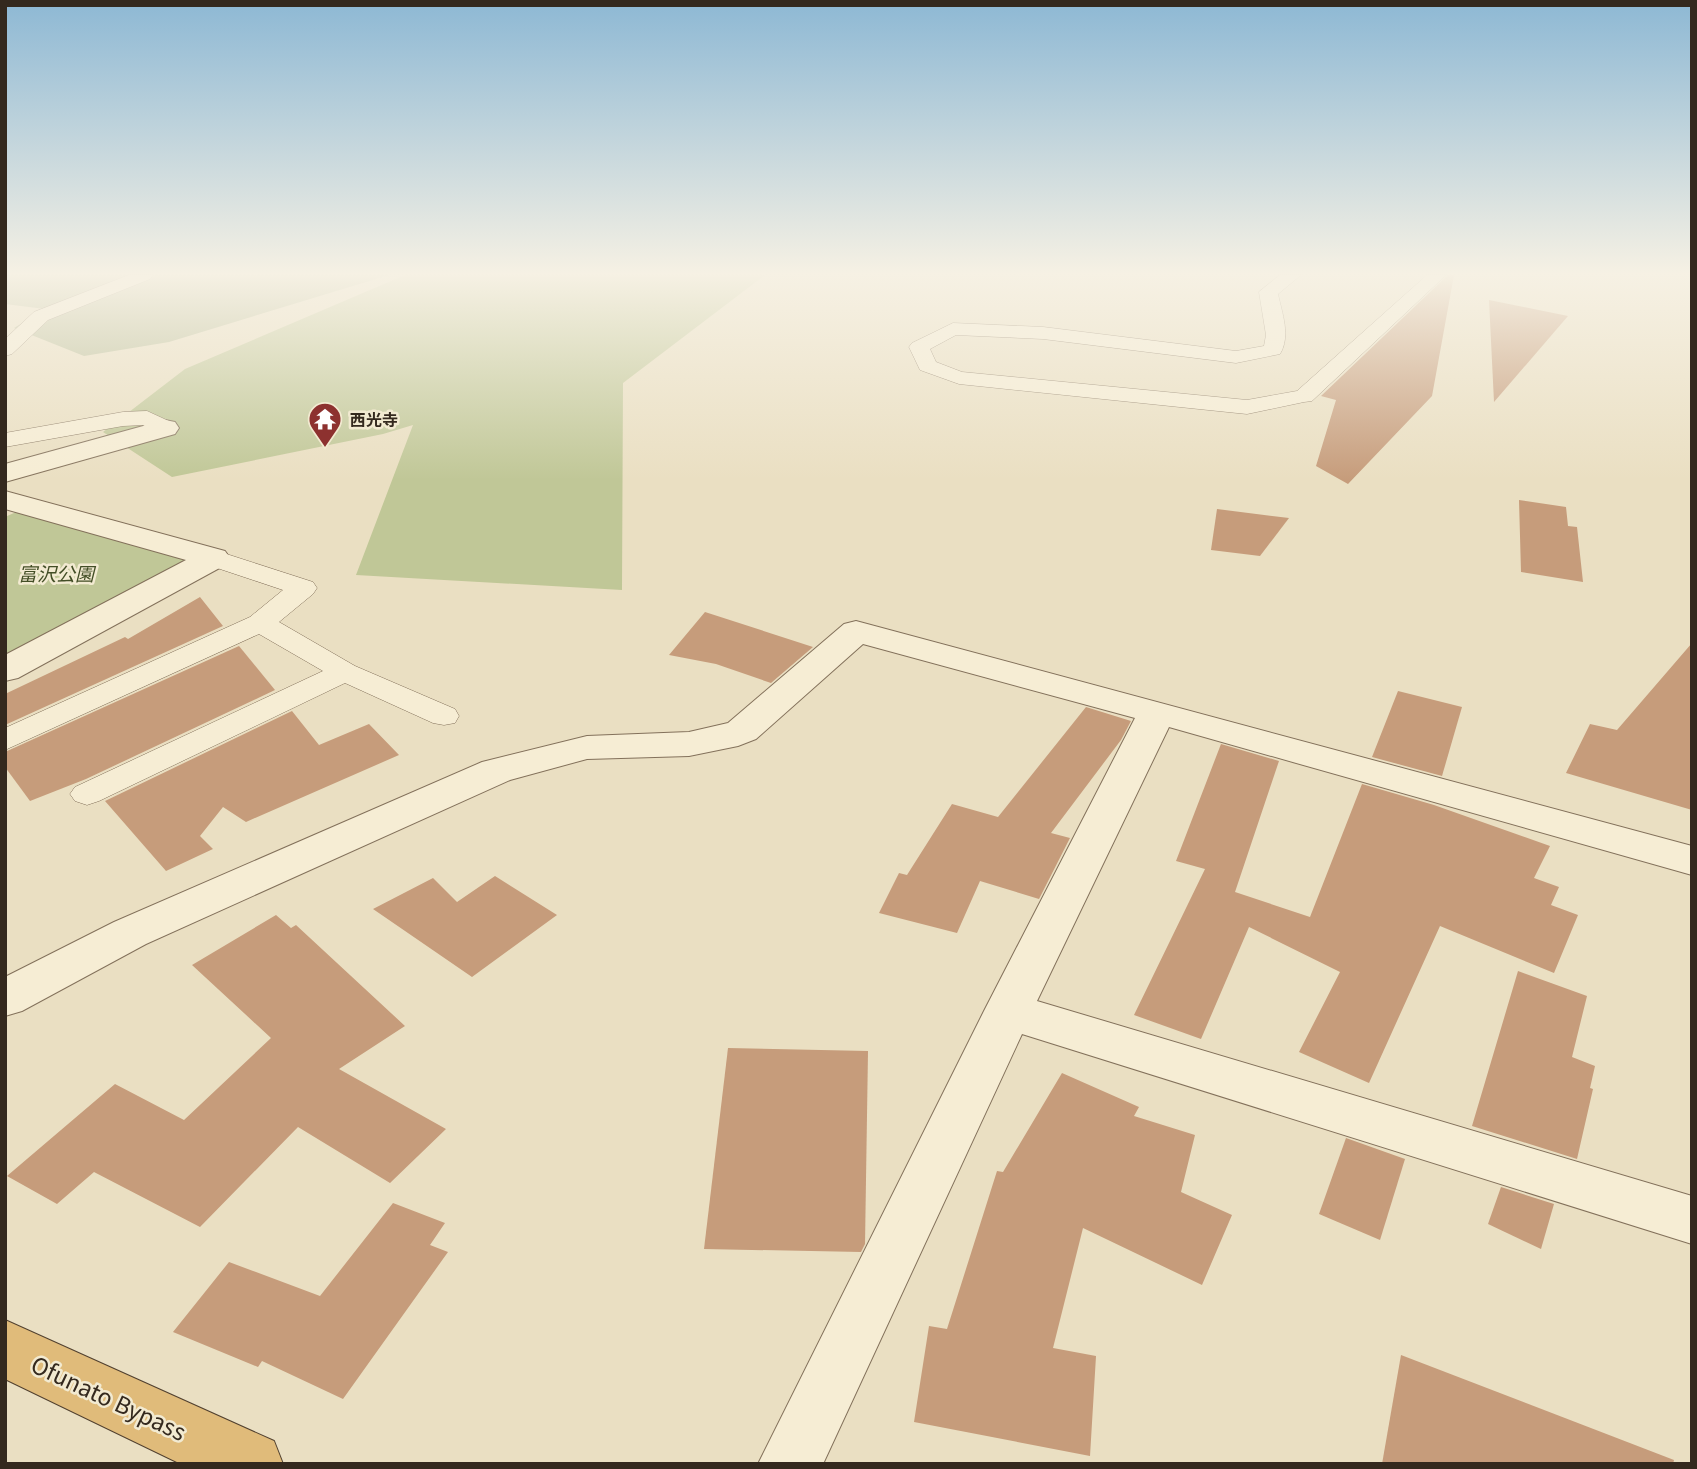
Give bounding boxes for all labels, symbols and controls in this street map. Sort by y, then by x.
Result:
temple icon: 西光寺 [306,400,344,449]
place label: 西光寺 [350,407,398,431]
park label: 富沢公園 [18,559,97,586]
street label: Ofunato Bypass [26,1346,192,1448]

